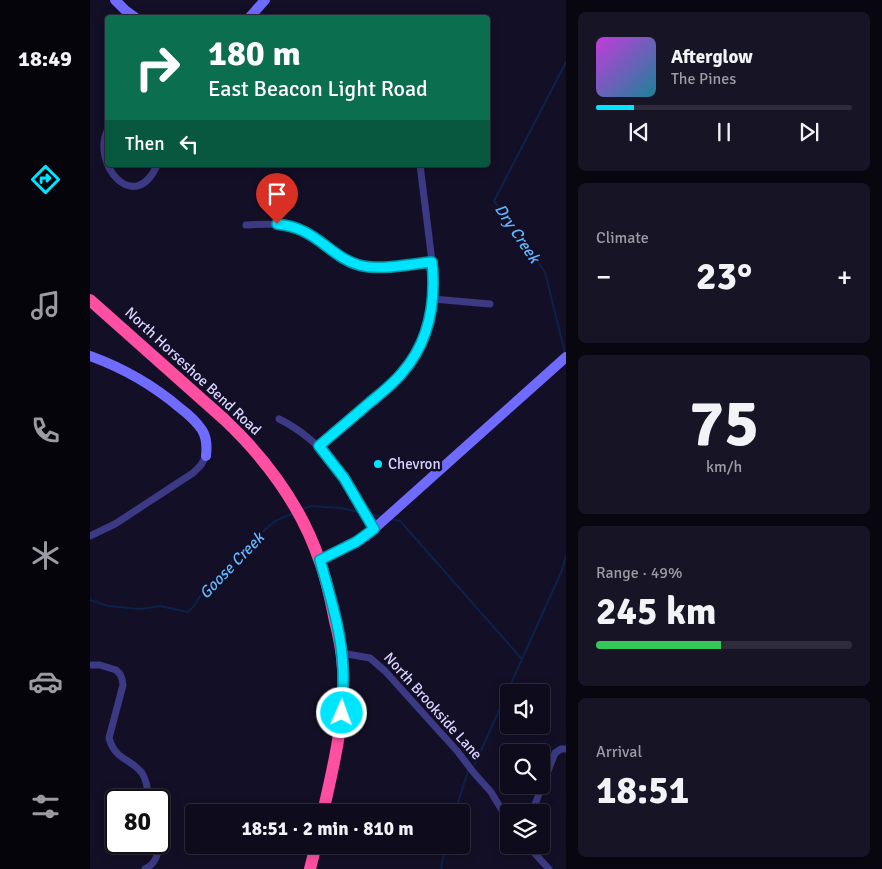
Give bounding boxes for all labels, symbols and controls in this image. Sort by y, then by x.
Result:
text: 180 m [208,32,301,75]
icon: right [125,35,190,100]
text: 18:49 [18,45,72,72]
text: Afterglow [671,45,753,69]
text: The Pines [671,69,736,89]
text: East Beacon Light Road [208,75,428,102]
icon: previous [625,118,653,146]
icon: pause [710,118,738,146]
icon: next [795,118,823,146]
icon: left [175,130,203,158]
text: Then [125,132,165,156]
icon: directions [28,162,63,197]
pin [256,173,298,224]
icon: arrive [263,180,291,208]
water label: Dry Creek [490,200,545,269]
text: Climate [596,228,649,248]
text: 23° [696,253,752,300]
text: − [596,260,611,294]
text: + [837,260,852,294]
icon: music [28,288,63,323]
street label: North Horseshoe Bend Road [121,303,265,439]
text: 75 [689,384,759,464]
icon: phone [28,413,63,448]
place label: Chevron [388,455,441,473]
text: km/h [706,457,742,477]
marker: Chevron [372,458,384,470]
water label: Goose Creek [195,527,270,603]
icon: climate [28,538,63,573]
text: Range · 49% [596,563,682,583]
text: 245 km [596,588,717,635]
street label: North Brookside Lane [380,649,486,763]
icon: car [28,664,63,699]
map controls [500,684,550,854]
button: sound [500,684,550,734]
position arrow [315,686,367,738]
text: Arrival [596,742,642,762]
button: search [500,744,550,794]
text: 18:51 [596,767,689,814]
icon: filters [28,789,63,824]
speed limit sign: 80 [105,789,170,854]
button: layers [500,804,550,854]
text: 18:51 · 2 min · 810 m [241,817,414,841]

